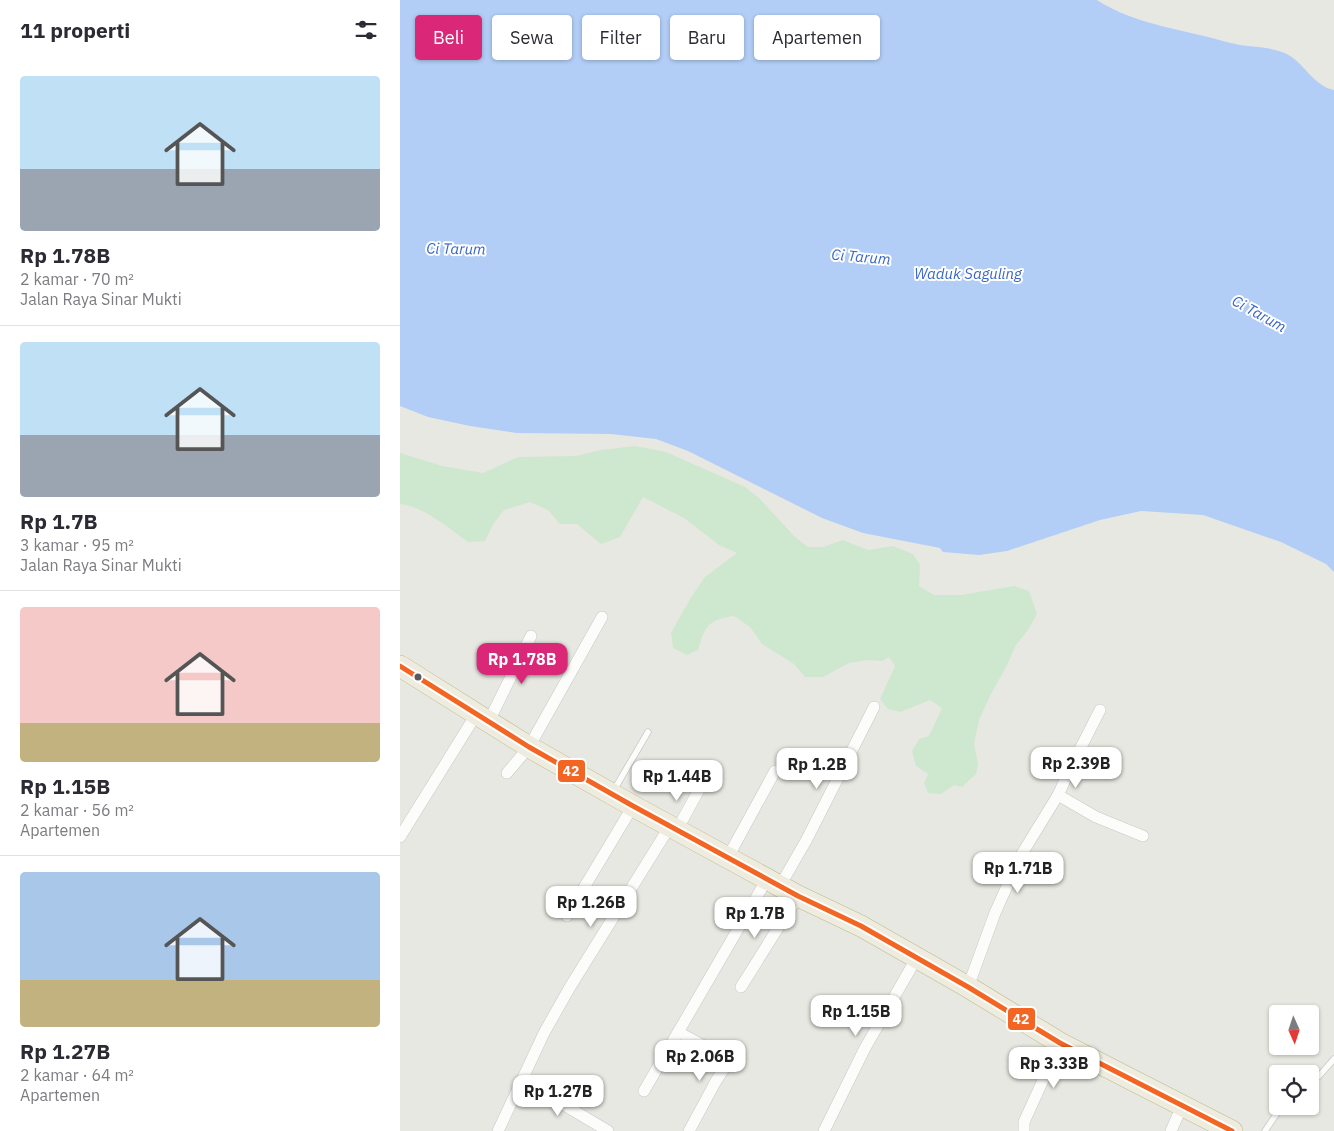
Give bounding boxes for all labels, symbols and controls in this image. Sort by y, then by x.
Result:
chip: Beli [415,15,482,60]
chip: Sewa [492,15,572,60]
chip: Filter [582,15,660,60]
chip: Baru [670,15,744,60]
chip: Apartemen [754,15,880,60]
text: 11 properti [20,16,130,44]
icon: filters [352,16,380,44]
icon: home [155,109,245,199]
water label: Ci Tarum [426,238,486,259]
text: Rp 1.78B [20,241,110,269]
water label: Ci Tarum [831,244,891,269]
water label: Waduk Saguling [914,264,1023,283]
text: 2 kamar · 70 m² [20,269,134,289]
text: Jalan Raya Sinar Mukti [20,289,182,309]
water label: Ci Tarum [1229,291,1290,336]
icon: home [155,374,245,464]
text: Rp 1.7B [20,507,98,535]
text: 3 kamar · 95 m² [20,535,134,555]
text: Jalan Raya Sinar Mukti [20,555,182,575]
icon: home [155,639,245,729]
pin: Rp 1.78B [470,642,574,685]
text: Rp 1.78B [488,649,556,669]
unlabelled marker [413,672,423,682]
pin: Rp 2.39B [1024,746,1128,789]
pin: Rp 1.2B [771,748,863,790]
text: Rp 2.39B [1042,753,1110,773]
text: Rp 1.2B [787,754,847,774]
line badge: 42 [557,759,586,783]
pin: Rp 1.44B [625,760,729,802]
text: 42 [563,762,579,780]
text: Rp 1.44B [643,766,711,786]
text: Rp 1.15B [20,772,110,800]
text: 2 kamar · 56 m² [20,800,134,820]
text: Apartemen [20,820,100,840]
pin: Rp 1.71B [966,852,1070,894]
text: Rp 1.71B [984,858,1052,878]
pin: Rp 1.26B [539,886,643,928]
text: Rp 1.26B [557,892,625,912]
pin: Rp 1.7B [709,896,801,939]
text: Rp 1.7B [725,903,785,923]
icon: home [155,904,245,994]
pin: Rp 1.15B [804,994,908,1037]
text: Rp 1.15B [822,1001,890,1021]
north arrow [1269,1005,1319,1055]
map controls [1269,1005,1319,1115]
line badge: 42 [1007,1007,1036,1031]
text: 42 [1013,1010,1029,1028]
text: Rp 1.27B [20,1037,110,1065]
pin: Rp 2.06B [648,1040,752,1082]
text: Rp 2.06B [666,1046,734,1066]
pin: Rp 3.33B [1002,1046,1106,1089]
text: Rp 3.33B [1020,1053,1088,1073]
text: 2 kamar · 64 m² [20,1065,134,1085]
button: locate [1269,1065,1319,1115]
pin: Rp 1.27B [506,1074,610,1117]
text: Rp 1.27B [524,1081,592,1101]
text: Apartemen [20,1085,100,1105]

